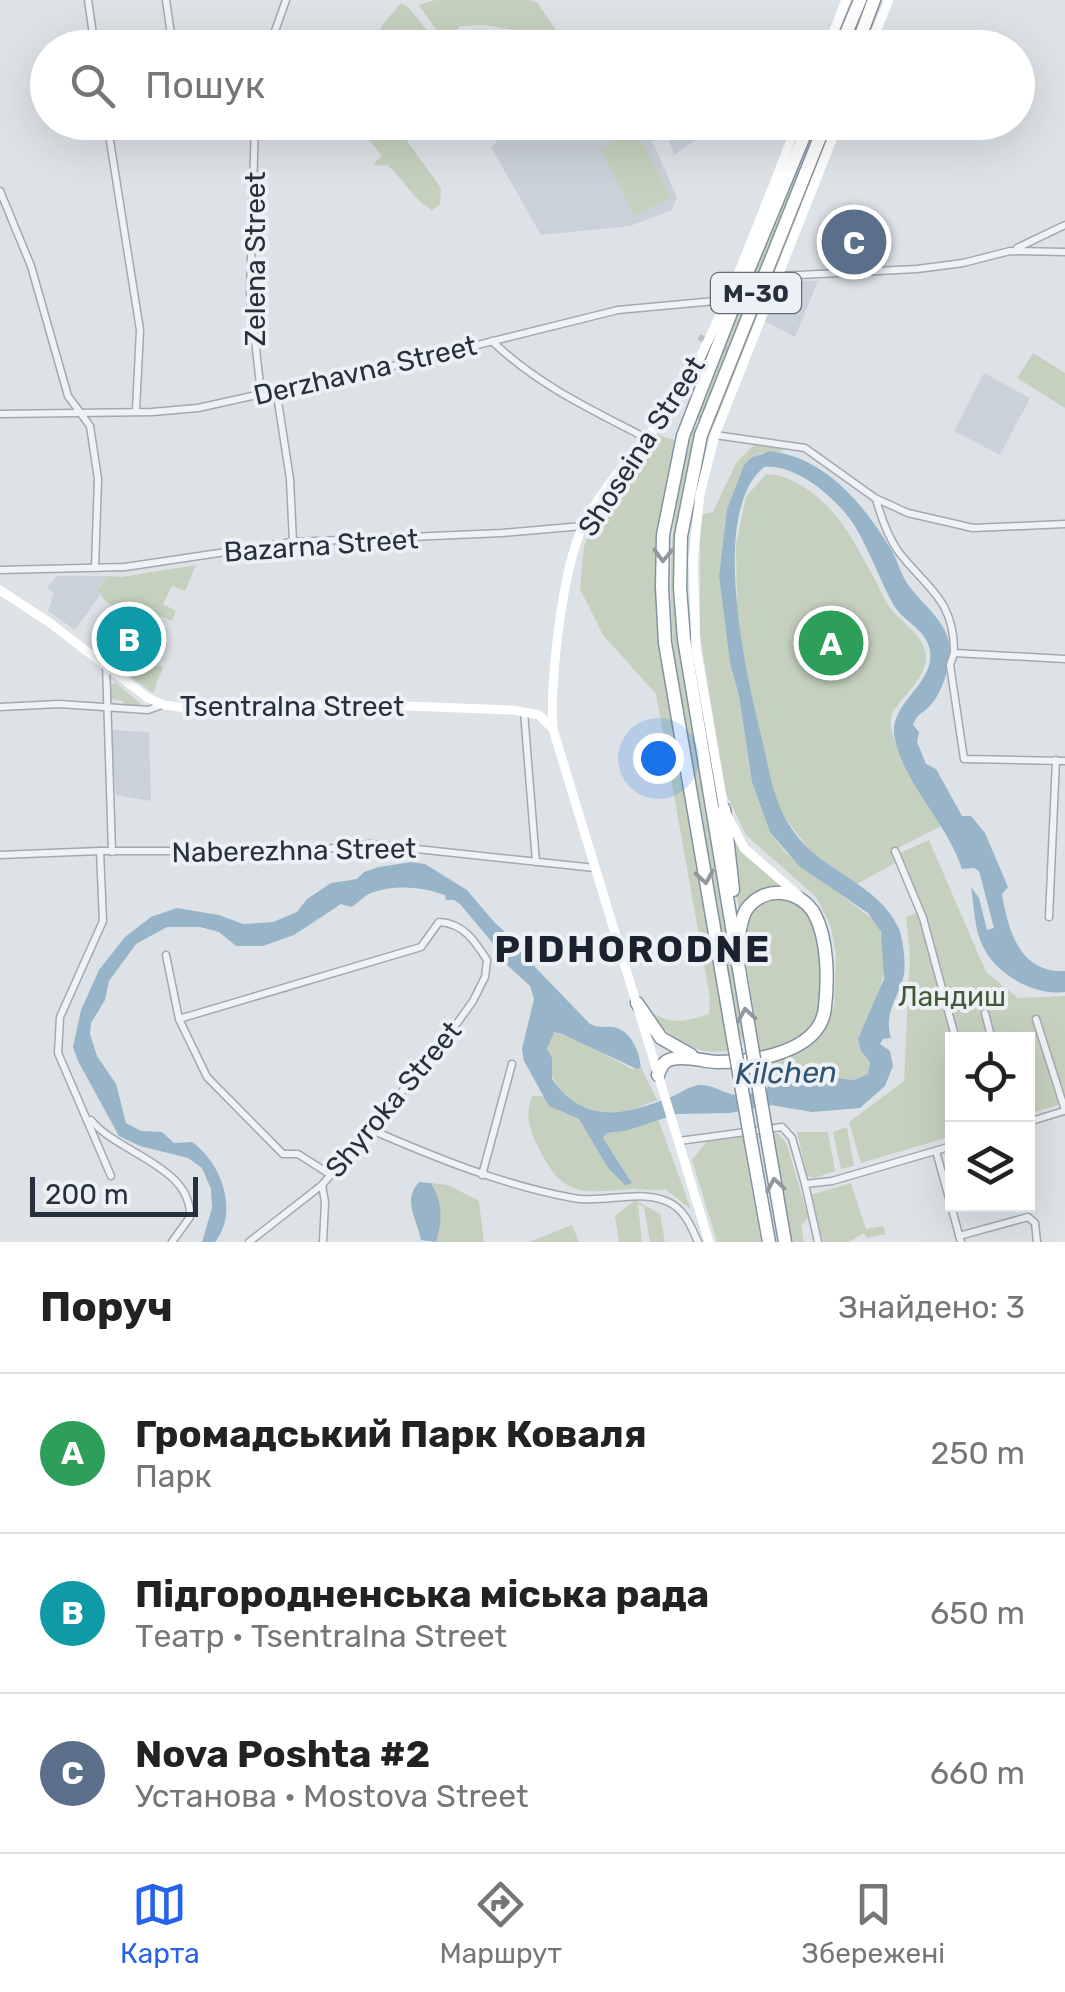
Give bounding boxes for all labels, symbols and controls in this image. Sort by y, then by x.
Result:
search box [30,30,1035,140]
icon: search [65,58,120,113]
text: Пошук [145,62,265,108]
street label: Zelena Street [239,172,272,346]
pin: C [822,204,886,280]
road number: М-30 [711,273,801,313]
street label: Derzhavna Street [250,329,480,412]
street label: Shoseina Street [571,350,712,542]
street label: Bazarna Street [223,522,419,569]
one-way arrow [652,548,673,564]
pin: B [96,602,162,676]
pin: A [798,606,864,680]
street label: Tsentralna Street [180,690,404,723]
your location [633,733,684,784]
street label: Naberezhna Street [171,832,417,869]
one-way arrow [694,869,715,885]
district label: PIDHORODNE [494,926,772,972]
park label: Ландиш [898,980,1006,1013]
one-way arrow [736,1006,757,1023]
street label: Shyroka Street [319,1015,468,1184]
map controls [945,1032,1035,1212]
button: locate [945,1032,1035,1122]
water label: Kilchen [735,1054,837,1092]
button: layers [945,1122,1035,1212]
scale bar [30,1172,198,1216]
one-way arrow [765,1177,786,1193]
text: 200 m [45,1178,129,1211]
text: Поруч [40,1282,173,1332]
text: Знайдено: 3 [838,1288,1025,1326]
text: Громадський Парк Коваля [135,1411,647,1457]
text: A [61,1434,84,1472]
text: 250 m [931,1434,1025,1472]
text: Парк [135,1457,212,1495]
text: Підгородненська міська рада [135,1571,709,1617]
text: B [61,1594,84,1632]
text: 650 m [930,1594,1025,1632]
text: Театр · Tsentralna Street [135,1617,507,1655]
text: Nova Poshta #2 [135,1731,430,1777]
text: C [61,1754,84,1792]
text: 660 m [930,1754,1025,1792]
text: Установа · Mostova Street [135,1777,529,1815]
tab: Карта [120,1877,200,1970]
tab: Маршрут [440,1877,562,1970]
tab: Збережені [802,1877,945,1970]

